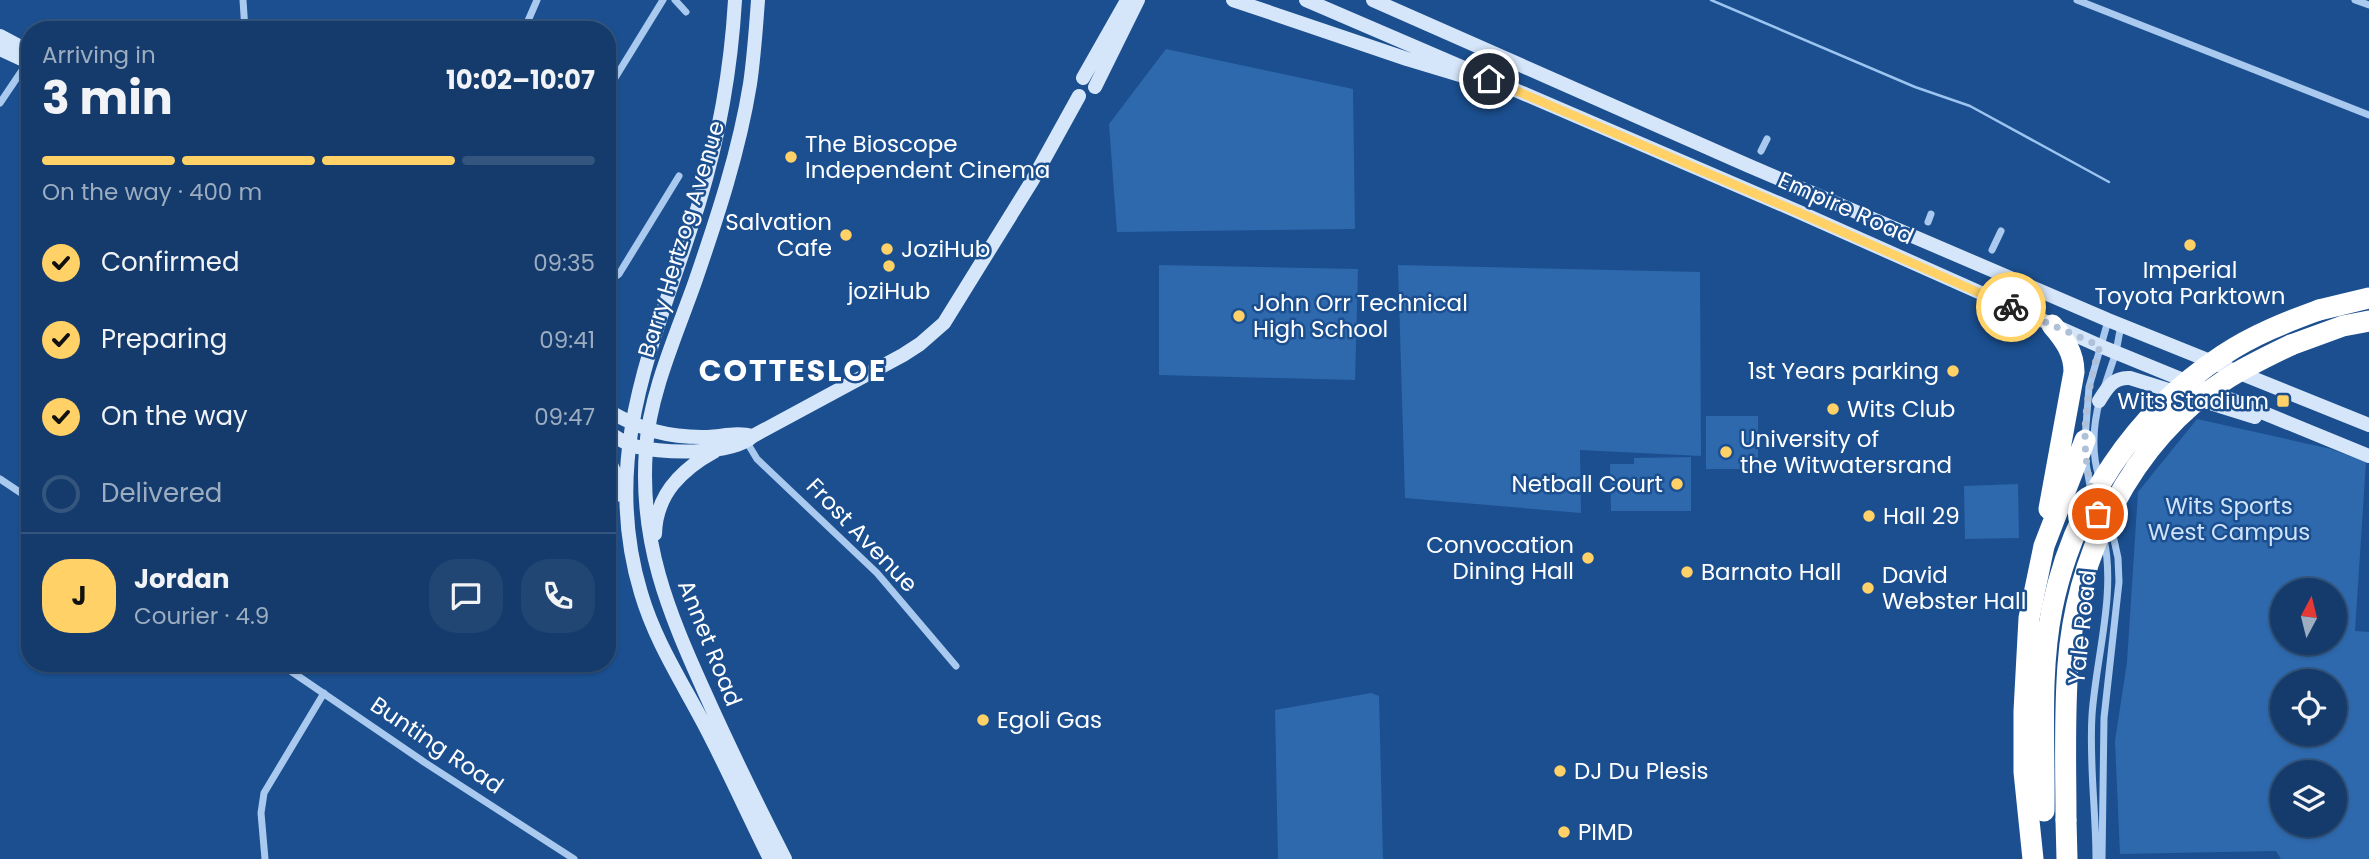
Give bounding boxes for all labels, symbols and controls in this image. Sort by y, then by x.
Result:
text: Arriving in [42,39,156,71]
pin [1459,49,1519,109]
icon: home [1470,60,1508,98]
text: 10:02–10:07 [446,62,595,98]
text: 3 min [42,66,173,130]
street label: Barry Hertzog Avenue [630,117,732,361]
place label: The Bioscope Independent Cinema [805,128,1050,186]
marker: The Bioscope Independent Cinema [783,149,799,165]
street label: Empire Road [1773,164,1919,252]
text: On the way · 400 m [42,176,262,208]
place label: Salvation Cafe [725,206,832,264]
marker: Salvation Cafe [838,227,854,243]
place label: JoziHub [901,233,990,265]
marker: Imperial Toyota Parktown [2182,237,2198,253]
marker: JoziHub [879,241,895,257]
icon: check [42,244,80,282]
text: Confirmed [101,244,239,280]
text: 09:35 [533,247,595,279]
place label: Imperial Toyota Parktown [2095,254,2285,312]
marker: joziHub [881,258,897,274]
courier [1976,272,2046,342]
place label: joziHub [847,275,930,307]
place label: John Orr Technical High School [1253,287,1468,345]
icon: bike [1992,288,2030,326]
marker: John Orr Technical High School [1231,308,1247,324]
icon: check [42,321,80,359]
text: Preparing [101,321,227,357]
text: 09:41 [539,324,595,356]
district label: COTTESLOE [699,349,887,392]
place label: 1st Years parking [1748,355,1939,387]
marker: 1st Years parking [1945,363,1961,379]
place label: Wits Stadium [2117,385,2269,417]
place label: Wits Club [1847,393,1955,425]
marker: Wits Stadium [2275,393,2291,409]
icon: check [42,398,80,436]
text: On the way [101,398,248,434]
text: 09:47 [534,401,595,433]
marker: Wits Club [1825,401,1841,417]
place label: University of the Witwatersrand [1740,423,1952,481]
marker: University of the Witwatersrand [1718,444,1734,460]
place label: Netball Court [1511,468,1663,500]
street label: Frost Avenue [799,471,925,599]
text: Delivered [101,475,222,511]
marker: Netball Court [1669,476,1685,492]
pin [2068,484,2128,544]
park label: Wits Sports West Campus [2148,490,2310,548]
icon: bag [2079,495,2117,533]
place label: Hall 29 [1883,500,1960,532]
marker: Hall 29 [1861,508,1877,524]
place label: Convocation Dining Hall [1426,529,1574,587]
marker: Convocation Dining Hall [1580,550,1596,566]
place label: Barnato Hall [1701,556,1842,588]
button: chat [429,559,503,633]
button: phone [521,559,595,633]
place label: David Webster Hall [1882,559,2026,617]
text: Jordan [134,561,230,597]
marker: Barnato Hall [1679,564,1695,580]
street label: Yale Road [2060,568,2104,686]
street label: Annet Road [670,575,750,711]
text: J [71,578,87,614]
north arrow [2270,578,2347,654]
map controls [2270,578,2347,837]
marker: David Webster Hall [1860,580,1876,596]
text: Courier · 4.9 [134,600,269,632]
button: locate [2270,669,2347,746]
street label: Bunting Road [364,689,510,801]
place label: Egoli Gas [997,704,1102,736]
marker: Egoli Gas [975,712,991,728]
place label: DJ Du Plesis [1574,755,1709,787]
button: layers [2270,760,2347,837]
marker: DJ Du Plesis [1552,763,1568,779]
place label: PIMD [1578,816,1633,848]
marker: PIMD [1556,824,1572,840]

